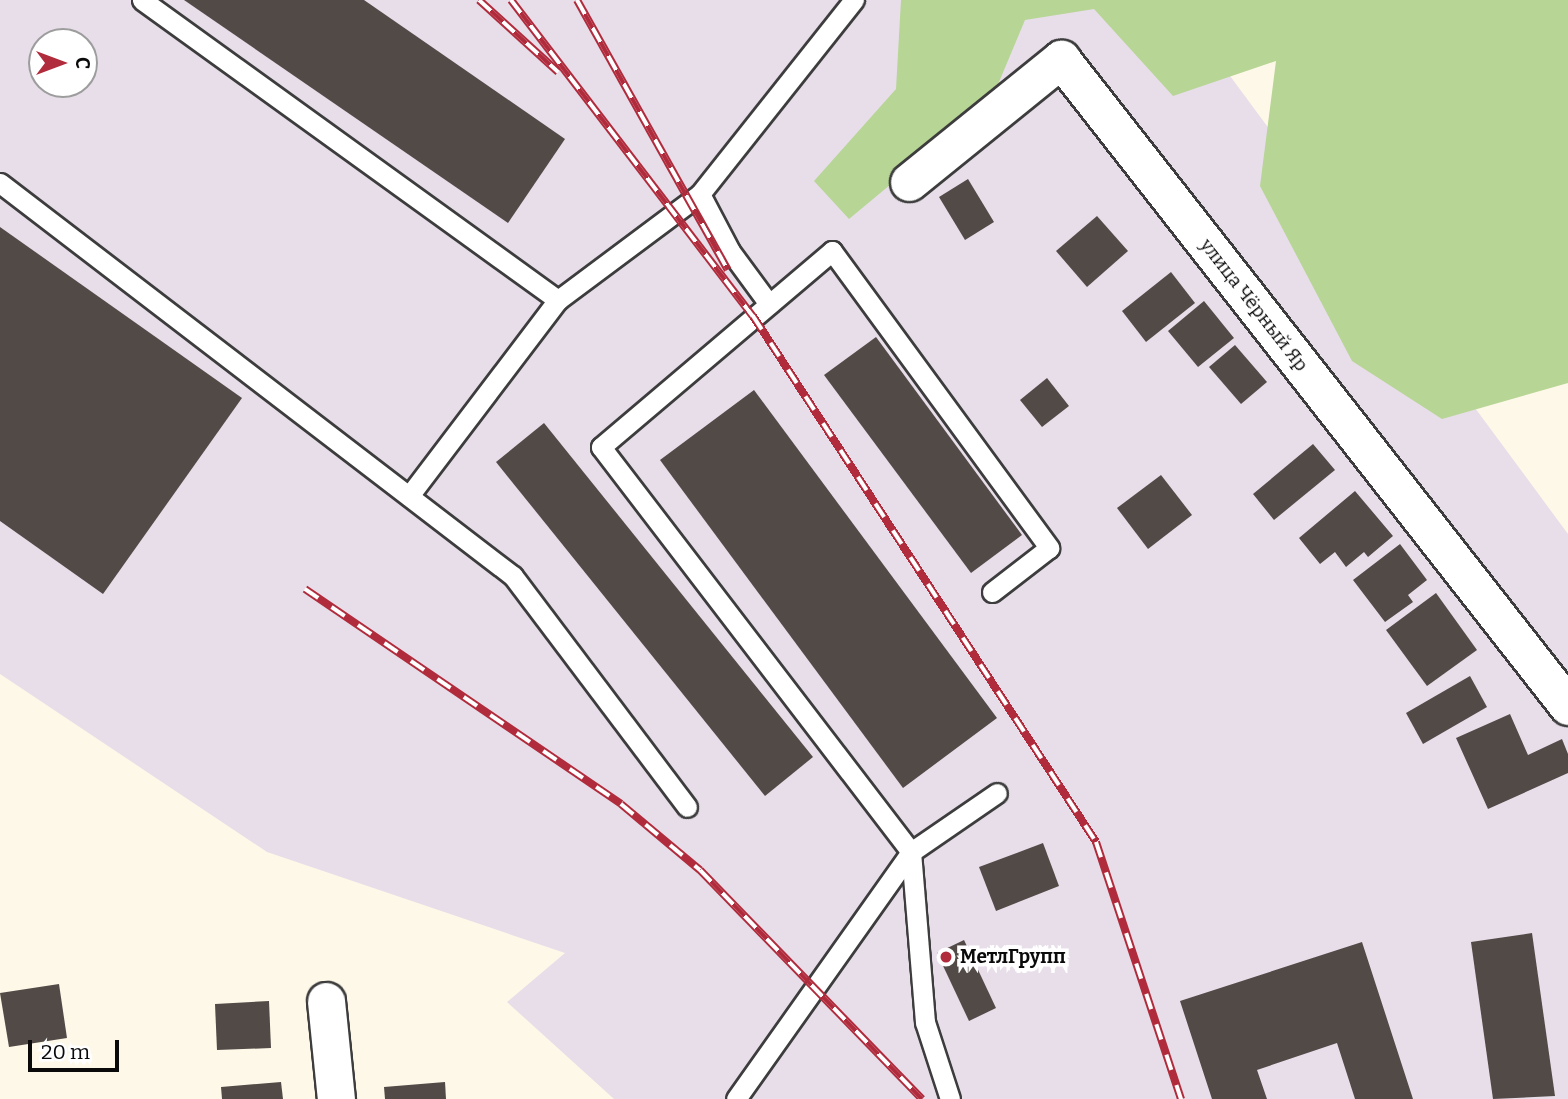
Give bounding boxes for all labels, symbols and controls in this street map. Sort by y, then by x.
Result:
north arrow [28,28,98,98]
text: С [71,57,94,69]
street label: улица Чёрный Яр [1195,234,1313,376]
place label: МетлГрупп [960,946,1066,968]
marker: МетлГрупп [938,949,954,965]
scale bar [32,1026,122,1070]
text: 20 m [41,1039,90,1065]

